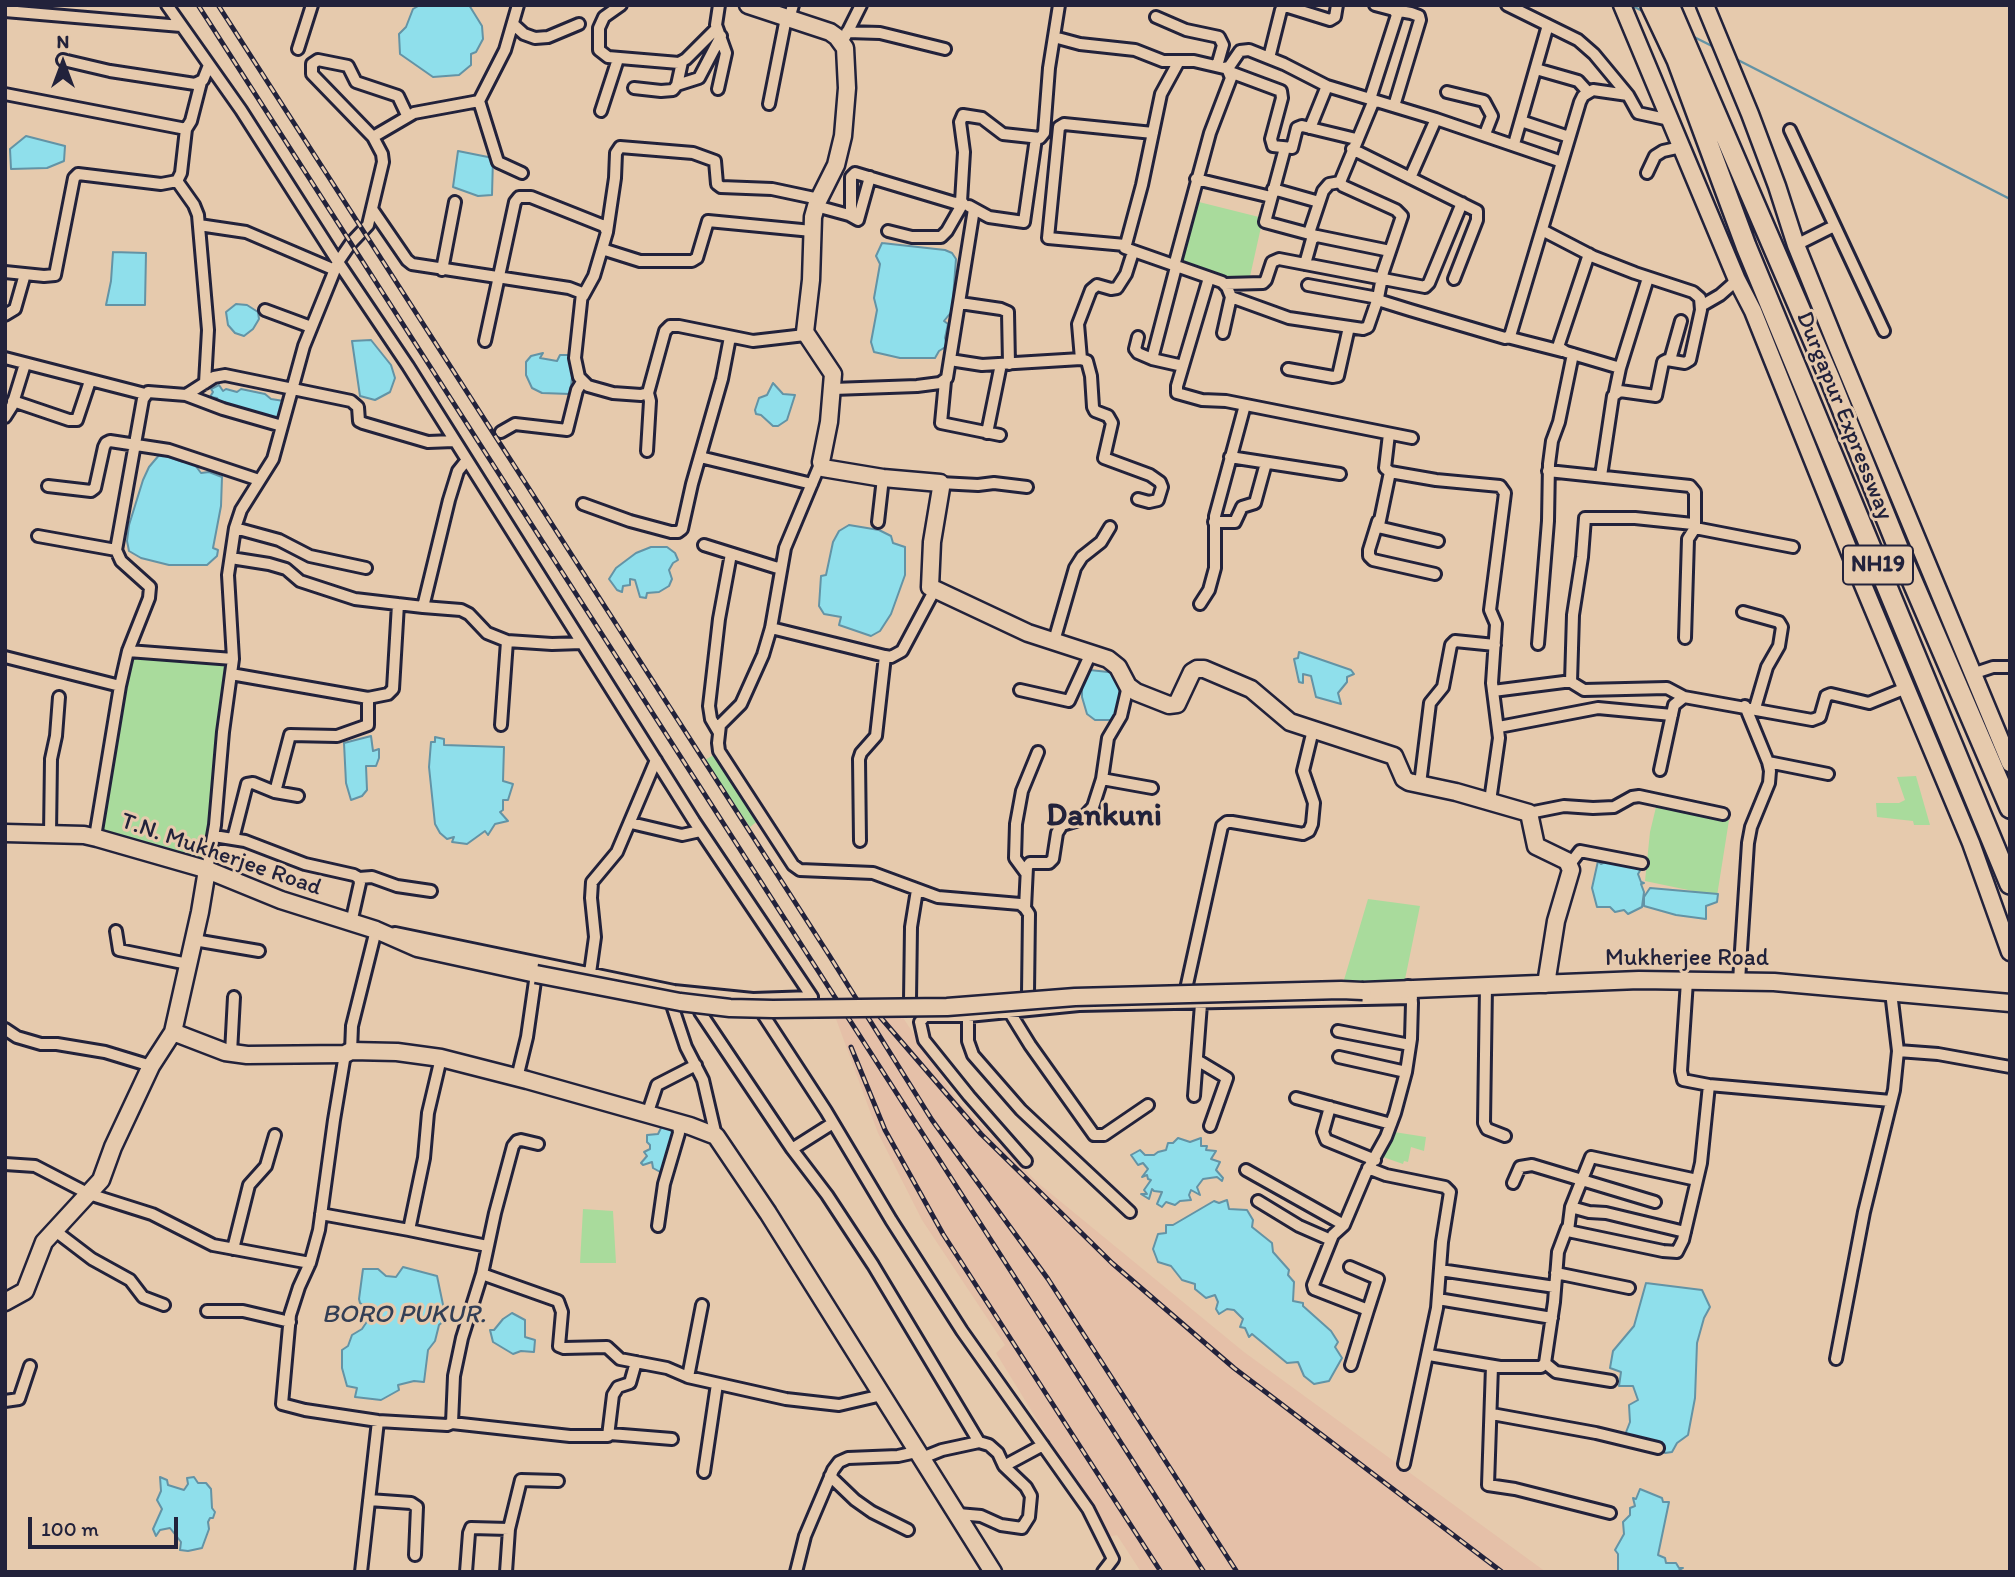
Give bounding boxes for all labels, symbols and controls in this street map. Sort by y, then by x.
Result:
north arrow [28,28,98,98]
text: N [57,30,69,53]
street label: Durgapur Expressway [1789,308,1899,524]
road number: NH19 [1843,545,1913,584]
district label: Dankuni [1046,798,1162,836]
street label: T.N. Mukherjee Road [117,807,325,903]
street label: Mukherjee Road [1605,945,1769,973]
water label: BORO PUKUR. [322,1299,486,1331]
scale bar [32,1504,182,1548]
text: 100 m [41,1516,99,1541]

